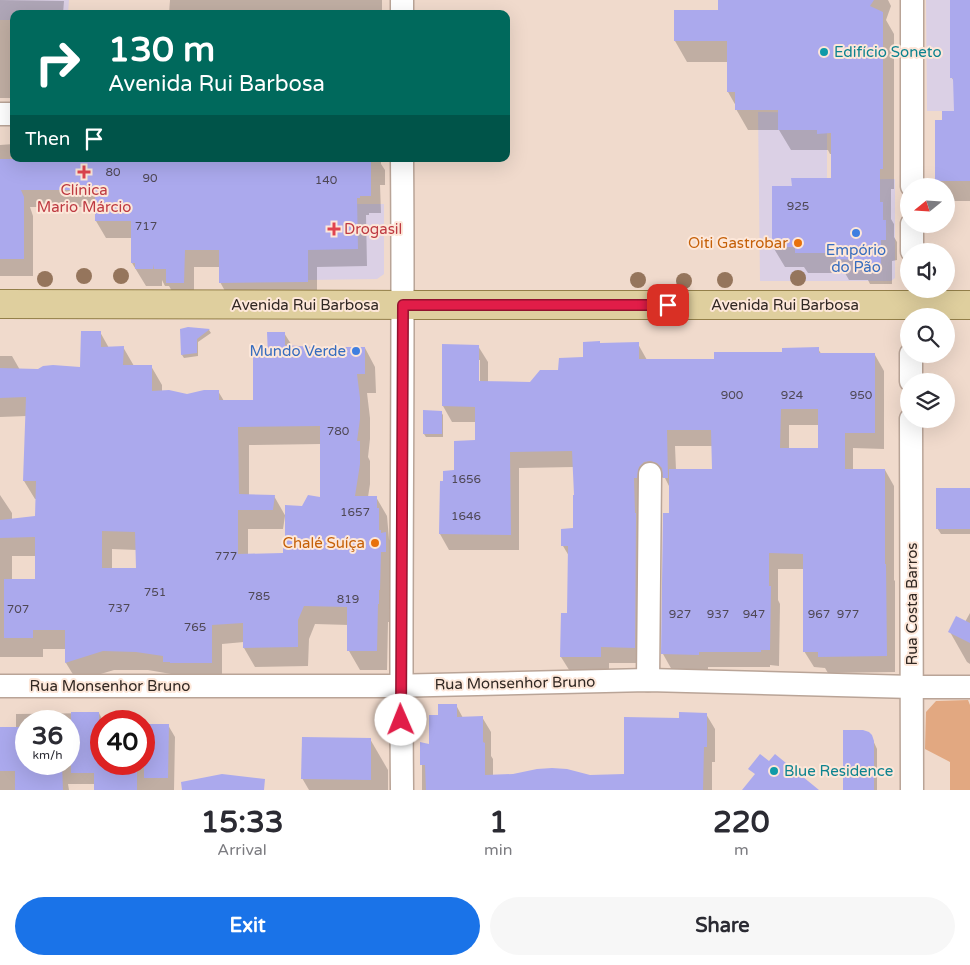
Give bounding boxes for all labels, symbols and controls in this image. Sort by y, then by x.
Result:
text: 130 m [108,29,215,71]
icon: right [25,30,90,95]
place label: Edifício Soneto [834,43,942,61]
marker: Edifício Soneto [818,46,830,58]
text: Avenida Rui Barbosa [108,71,325,97]
icon: arrive [80,125,108,153]
text: Then [25,128,70,150]
marker: Clínica Mario Márcio [77,165,91,179]
house number: 80 [105,165,121,179]
house number: 90 [142,171,158,185]
house number: 140 [315,173,338,187]
north arrow [900,178,955,232]
map controls [900,178,955,428]
place label: Clínica Mario Márcio [37,181,131,216]
house number: 925 [787,199,809,213]
house number: 717 [135,219,157,233]
place label: Drogasil [344,220,402,238]
marker: Drogasil [328,223,340,235]
marker: Empório do Pão [850,227,862,239]
place label: Oiti Gastrobar [688,234,788,252]
marker: Oiti Gastrobar [792,237,804,249]
place label: Empório do Pão [826,241,886,276]
button: sound [900,243,955,298]
pin [647,284,689,326]
icon: arrive [654,291,682,319]
street label: Avenida Rui Barbosa [231,296,379,314]
street label: Avenida Rui Barbosa [711,296,859,314]
button: search [900,308,955,363]
place label: Mundo Verde [249,342,346,360]
marker: Mundo Verde [350,345,362,357]
button: layers [900,373,955,428]
house number: 900 [721,388,744,402]
house number: 924 [781,388,804,402]
house number: 950 [850,388,873,402]
house number: 780 [327,424,350,438]
house number: 1656 [451,472,481,486]
house number: 1657 [340,505,370,519]
house number: 1646 [451,509,481,523]
place label: Chalé Suíça [282,534,365,552]
marker: Chalé Suíça [369,537,381,549]
street label: Rua Costa Barros [903,542,921,666]
house number: 777 [215,549,237,563]
house number: 751 [144,585,166,599]
house number: 785 [248,589,270,603]
house number: 819 [337,592,359,606]
house number: 737 [108,601,130,615]
house number: 707 [7,602,29,616]
house number: 927 [669,607,691,621]
house number: 937 [707,607,729,621]
house number: 947 [743,607,765,621]
house number: 967 [808,607,830,621]
house number: 977 [837,607,859,621]
house number: 765 [184,620,206,634]
street label: Rua Monsenhor Bruno [434,673,596,693]
street label: Rua Monsenhor Bruno [30,677,190,695]
position arrow [374,693,426,745]
speed limit sign: 40 [90,710,155,775]
text: 36 [32,721,63,751]
text: km/h [32,748,63,762]
place label: Blue Residence [784,762,893,780]
marker: Blue Residence [768,765,780,777]
text: 15:33 [200,804,284,841]
text: 1 [489,804,508,841]
text: 220 [713,804,770,841]
text: Arrival [217,840,267,860]
text: min [484,840,513,860]
text: m [734,840,749,860]
button: Exit [15,897,480,955]
button: Share [490,897,955,955]

